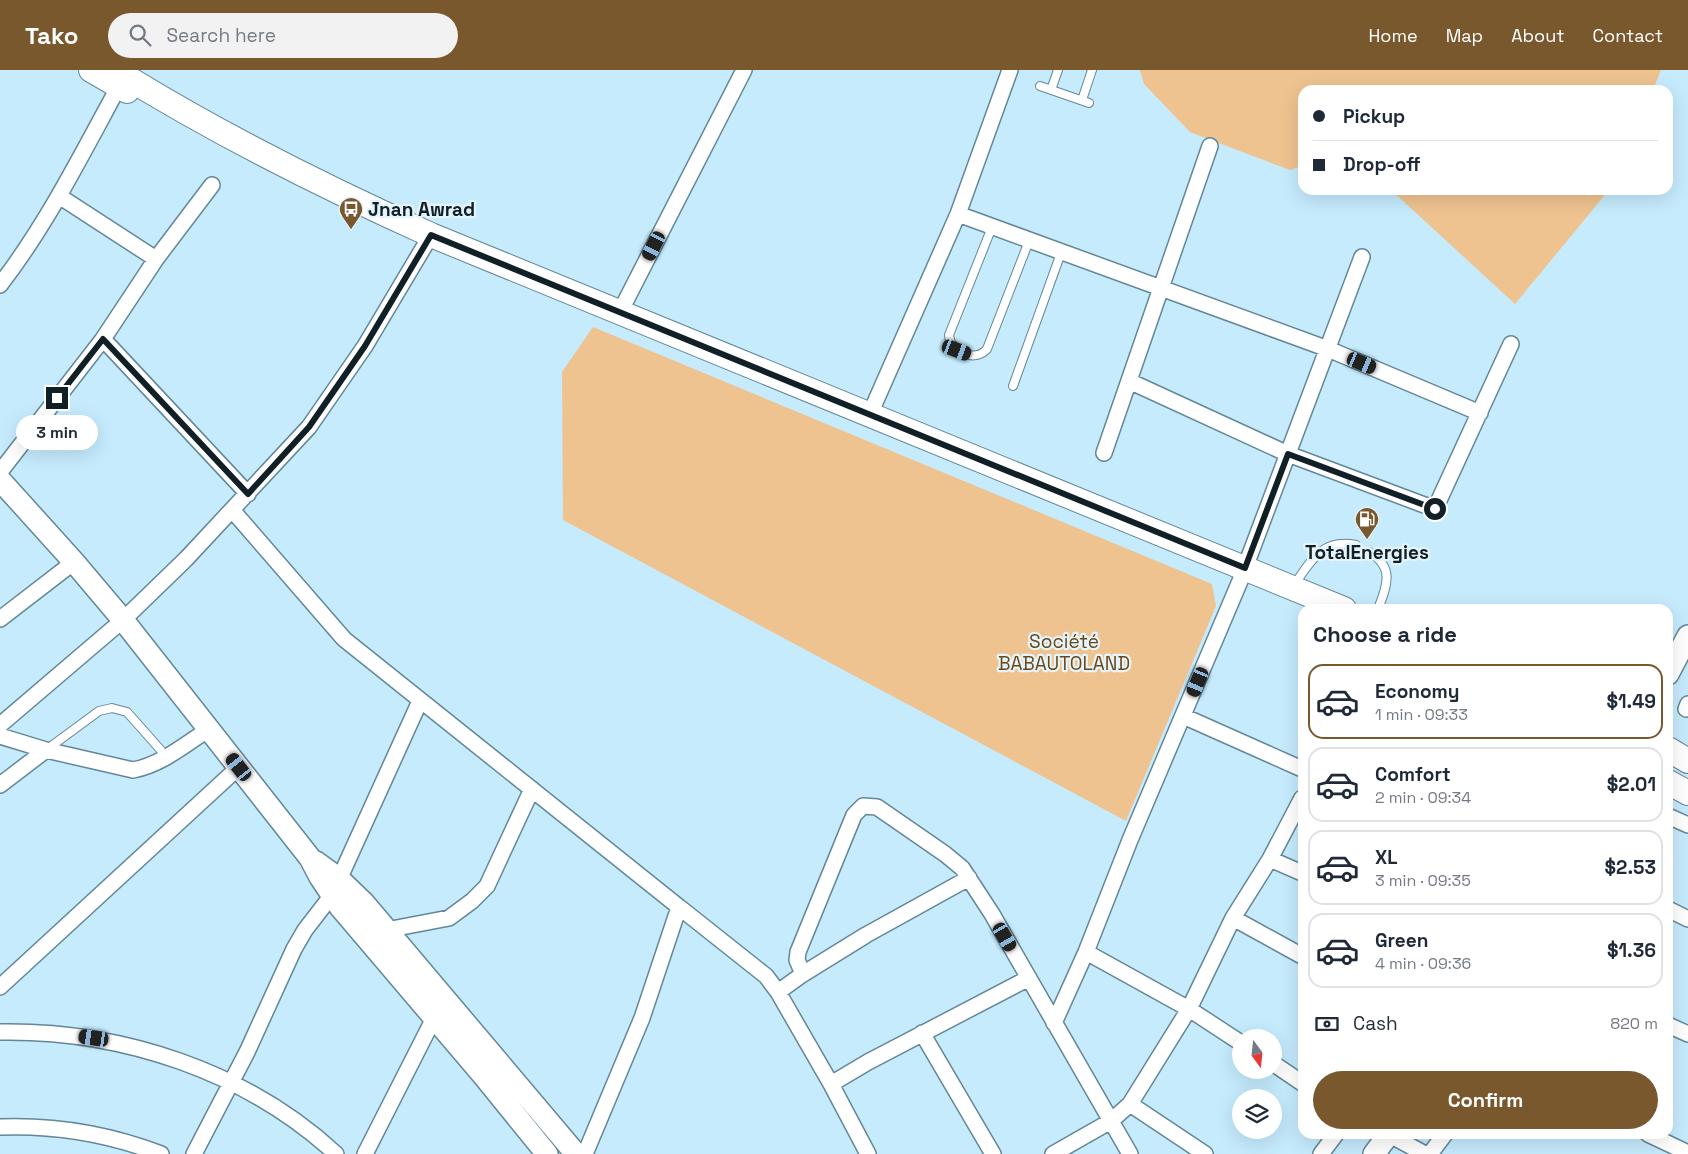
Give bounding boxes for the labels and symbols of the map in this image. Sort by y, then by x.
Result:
bus stop icon: Jnan Awrad [338,196,364,230]
place label: Jnan Awrad [368,197,475,222]
car [640,229,667,263]
car [940,338,973,362]
car [1345,350,1378,376]
route end [46,387,68,409]
callout: 3 min [16,416,98,450]
route start [1424,498,1446,520]
fuel station icon: TotalEnergies [1354,506,1380,540]
place label: TotalEnergies [1305,540,1429,565]
park label: Société BABAUTOLAND [998,629,1130,676]
car [1185,665,1210,699]
car [223,751,254,783]
car [991,920,1018,954]
car [78,1028,109,1048]
north arrow [1232,1029,1282,1079]

